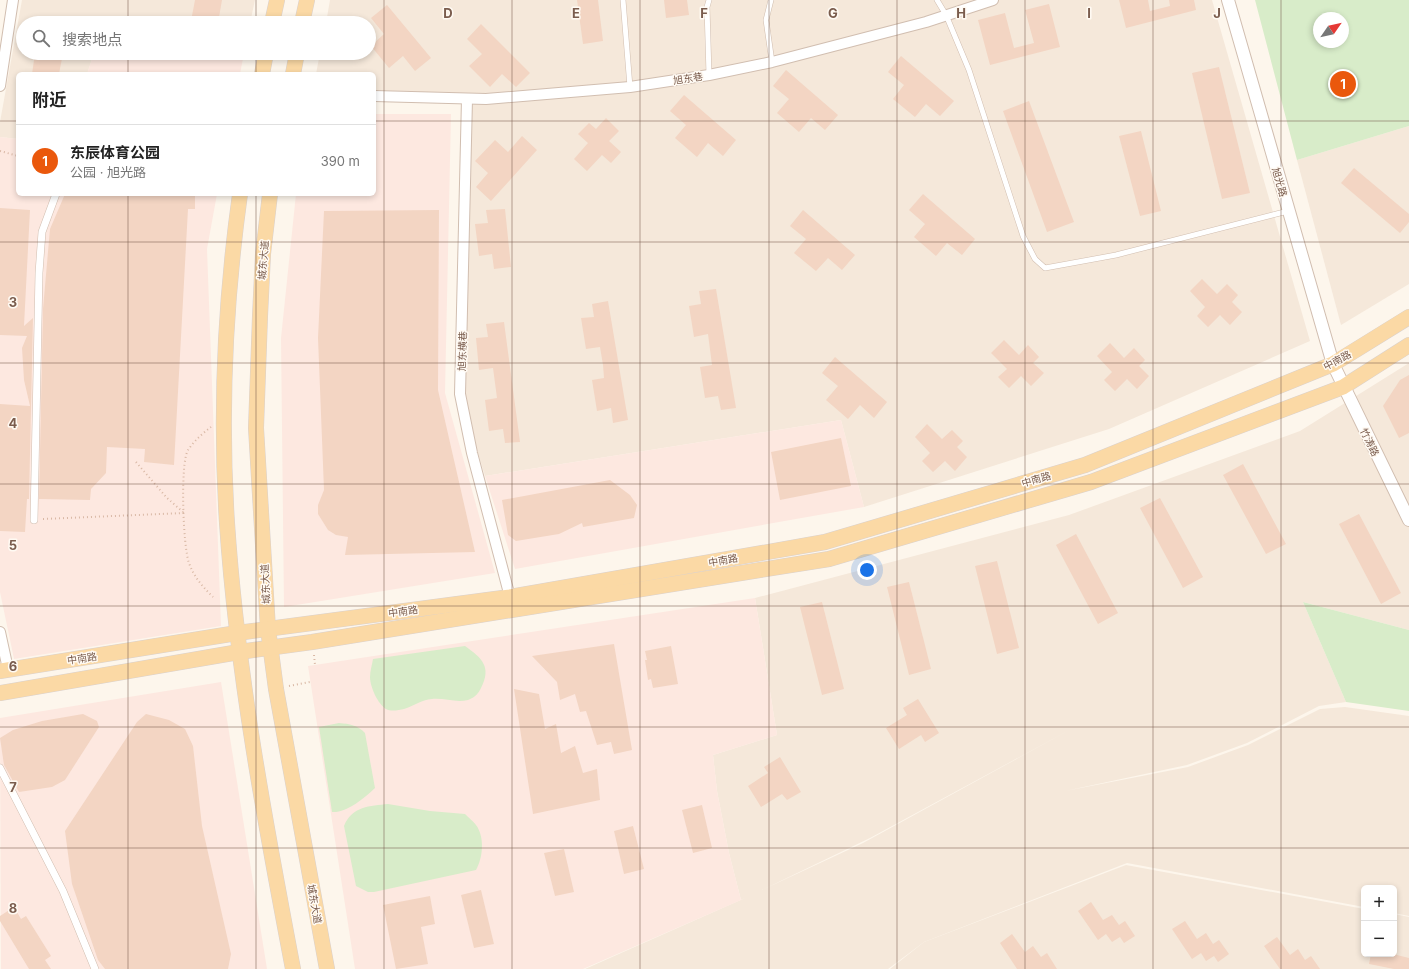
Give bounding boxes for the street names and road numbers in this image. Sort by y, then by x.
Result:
street label: 旭东巷 [672,70,704,86]
street label: 旭光路 [1270,166,1290,198]
street label: 城东大道 [255,240,271,280]
street label: 旭东横巷 [455,331,469,371]
street label: 中南路 [1321,348,1353,372]
street label: 竹涛路 [1358,426,1382,458]
street label: 中南路 [1020,469,1052,489]
street label: 中南路 [707,551,739,569]
street label: 城东大道 [258,564,272,604]
street label: 中南路 [387,603,419,619]
street label: 中南路 [66,650,98,666]
street label: 城东大道 [306,883,324,925]

